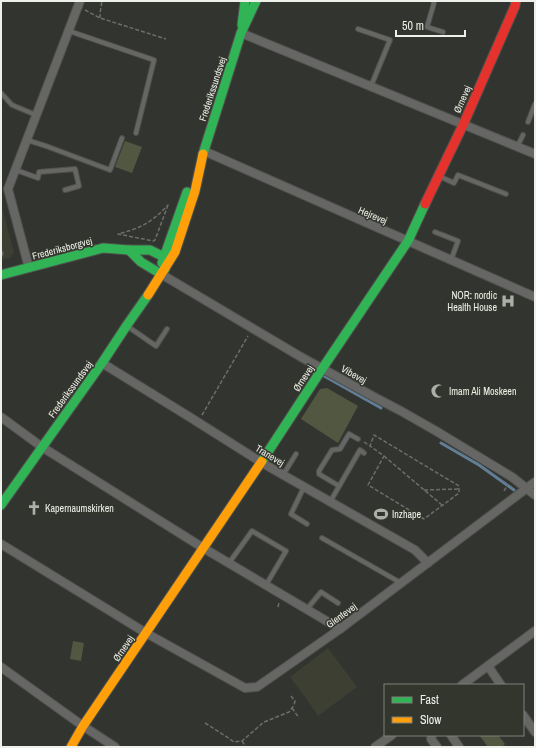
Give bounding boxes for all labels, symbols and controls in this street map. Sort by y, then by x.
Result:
scale bar [396,12,465,38]
text: 50 m [402,18,424,34]
street label: Frederikssundsvej [196,55,229,123]
street label: Ørnevej [451,83,474,115]
street label: Hejrevej [356,204,389,227]
street label: Frederiksborgvej [31,234,94,263]
place label: NOR: nordic Health House [447,289,497,314]
hospital icon: NOR: nordic Health House [500,293,516,309]
street label: Frederikssundsvej [45,358,95,420]
street label: Vibevej [339,362,369,387]
street label: Ørnevej [290,363,317,394]
mosque icon: Imam Ali Moskeen [430,383,446,399]
place label: Imam Ali Moskeen [449,385,516,398]
street label: Tranevej [253,442,287,469]
church icon: Kapernaumskirken [26,500,42,516]
place label: Kapernaumskirken [45,502,114,515]
sports icon: Inzhape [373,506,389,522]
place label: Inzhape [392,508,422,521]
street label: Glentevej [323,600,359,631]
street label: Ørnevej [110,633,137,664]
legend [384,684,524,736]
text: Fast [420,692,439,708]
text: Slow [420,712,442,728]

